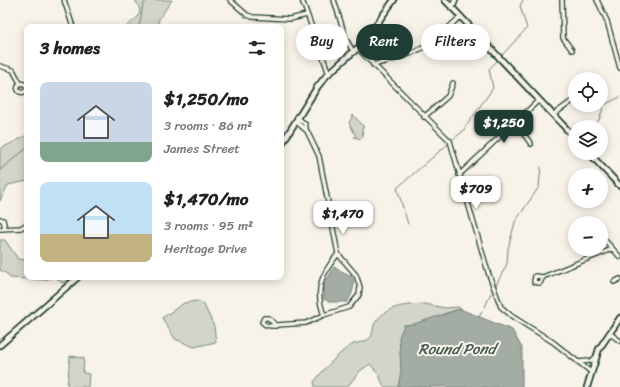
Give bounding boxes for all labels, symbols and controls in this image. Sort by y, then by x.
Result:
chip: Buy [296,24,348,60]
chip: Rent [356,24,413,60]
chip: Filters [421,24,490,60]
text: 3 homes [40,33,100,63]
icon: filters [246,37,268,59]
map controls [568,72,608,256]
button: locate [568,72,608,112]
text: $1,250/mo [164,84,248,114]
icon: home [72,98,120,146]
pin: $1,250 [471,110,537,144]
text: $1,250 [483,111,525,134]
text: 3 rooms · 86 m² [164,114,252,137]
button: layers [568,120,608,160]
text: James Street [164,137,240,160]
button: + [568,168,608,208]
pin: $709 [452,176,500,210]
text: $709 [460,177,492,200]
text: $1,470/mo [164,184,249,214]
icon: home [72,198,120,246]
pin: $1,470 [310,201,376,235]
text: $1,470 [322,202,364,225]
text: 3 rooms · 95 m² [164,214,253,237]
button: − [568,216,608,256]
text: Heritage Drive [164,237,247,260]
water label: Round Pond [419,336,500,362]

